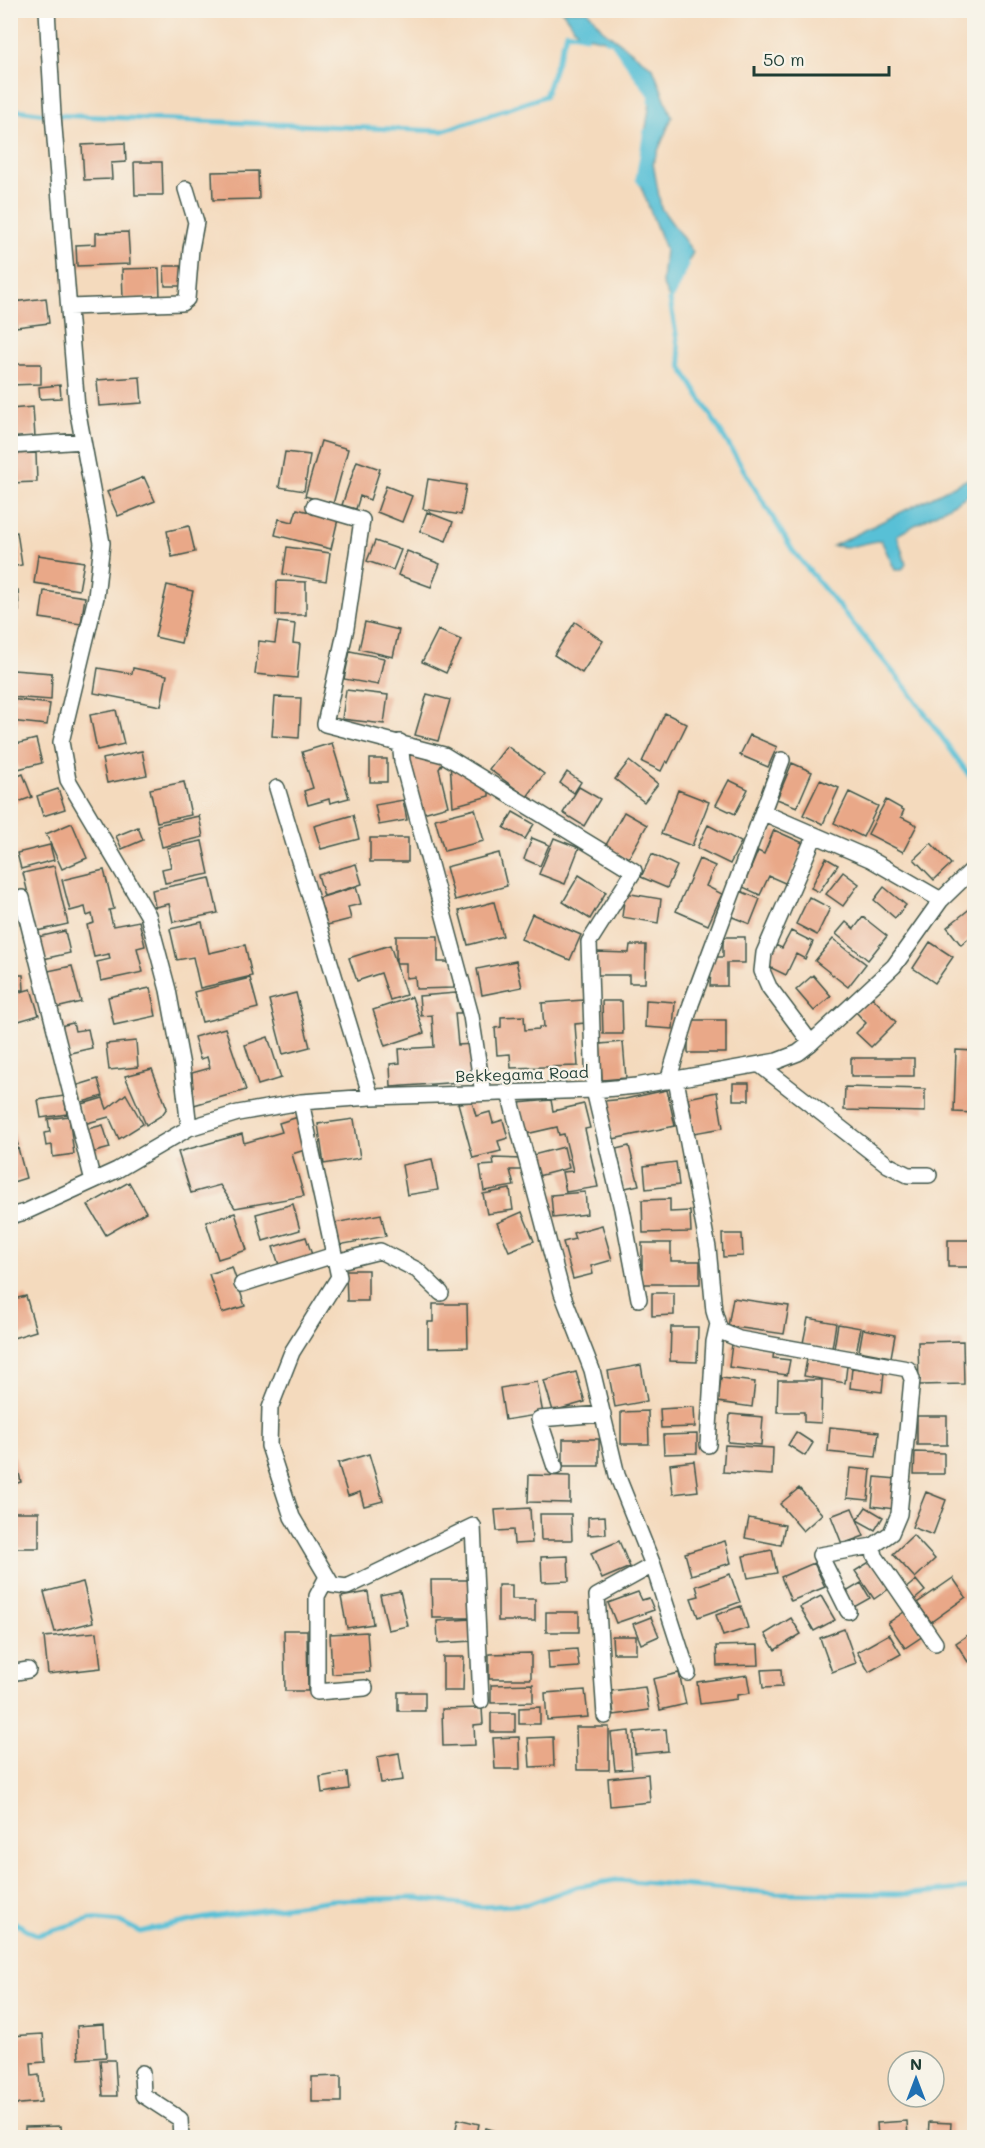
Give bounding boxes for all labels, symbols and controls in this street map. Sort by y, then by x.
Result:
scale bar [754,39,889,77]
text: 50 m [763,47,805,71]
street label: Bekkegama Road [455,1061,589,1086]
north arrow [886,2049,946,2109]
text: N [910,2053,922,2074]

